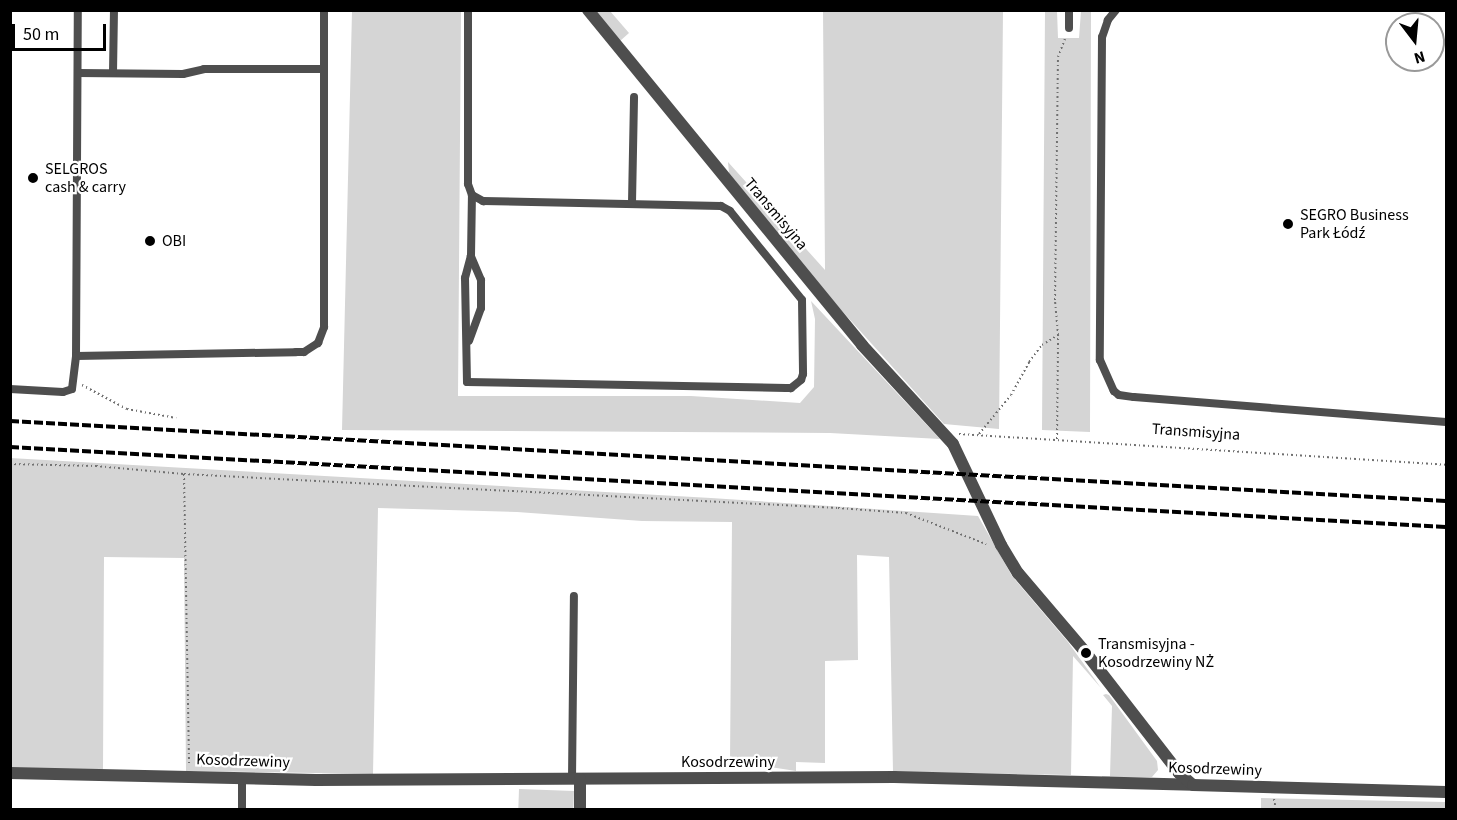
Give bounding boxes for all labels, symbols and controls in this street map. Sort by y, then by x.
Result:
scale bar [15,12,110,50]
north arrow [1385,12,1445,72]
text: 50 m [23,22,59,47]
text: N [1411,45,1428,69]
place label: SELGROS cash & carry [45,159,126,197]
marker: SELGROS cash & carry [26,171,40,185]
street label: Transmisyjna [740,174,812,254]
place label: SEGRO Business Park Łódź [1300,205,1409,243]
marker: SEGRO Business Park Łódź [1281,217,1295,231]
place label: OBI [162,231,186,251]
marker: OBI [143,234,157,248]
street label: Transmisyjna [1151,419,1241,445]
place label: Transmisyjna - Kosodrzewiny NŻ [1098,634,1214,672]
marker: Transmisyjna - Kosodrzewiny NŻ [1079,646,1093,660]
street label: Kosodrzewiny [196,750,290,772]
street label: Kosodrzewiny [681,752,775,772]
street label: Kosodrzewiny [1168,758,1262,780]

